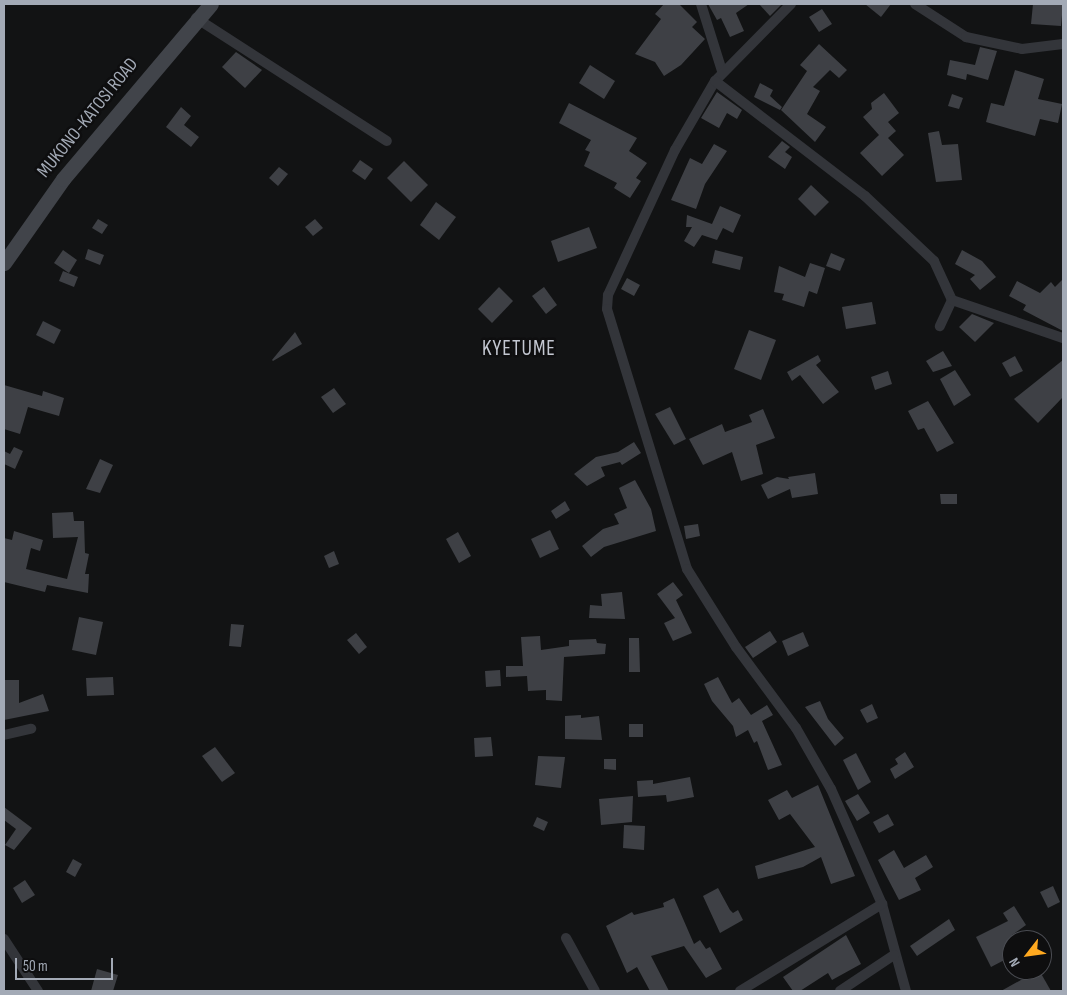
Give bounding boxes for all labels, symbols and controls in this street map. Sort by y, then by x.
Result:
street label: MUKONO-KATOSI ROAD [33,54,143,182]
district label: KYETUME [481,336,557,362]
north arrow [1002,930,1052,980]
scale bar [18,948,115,980]
text: N [1005,955,1024,970]
text: 50 m [23,957,48,976]

